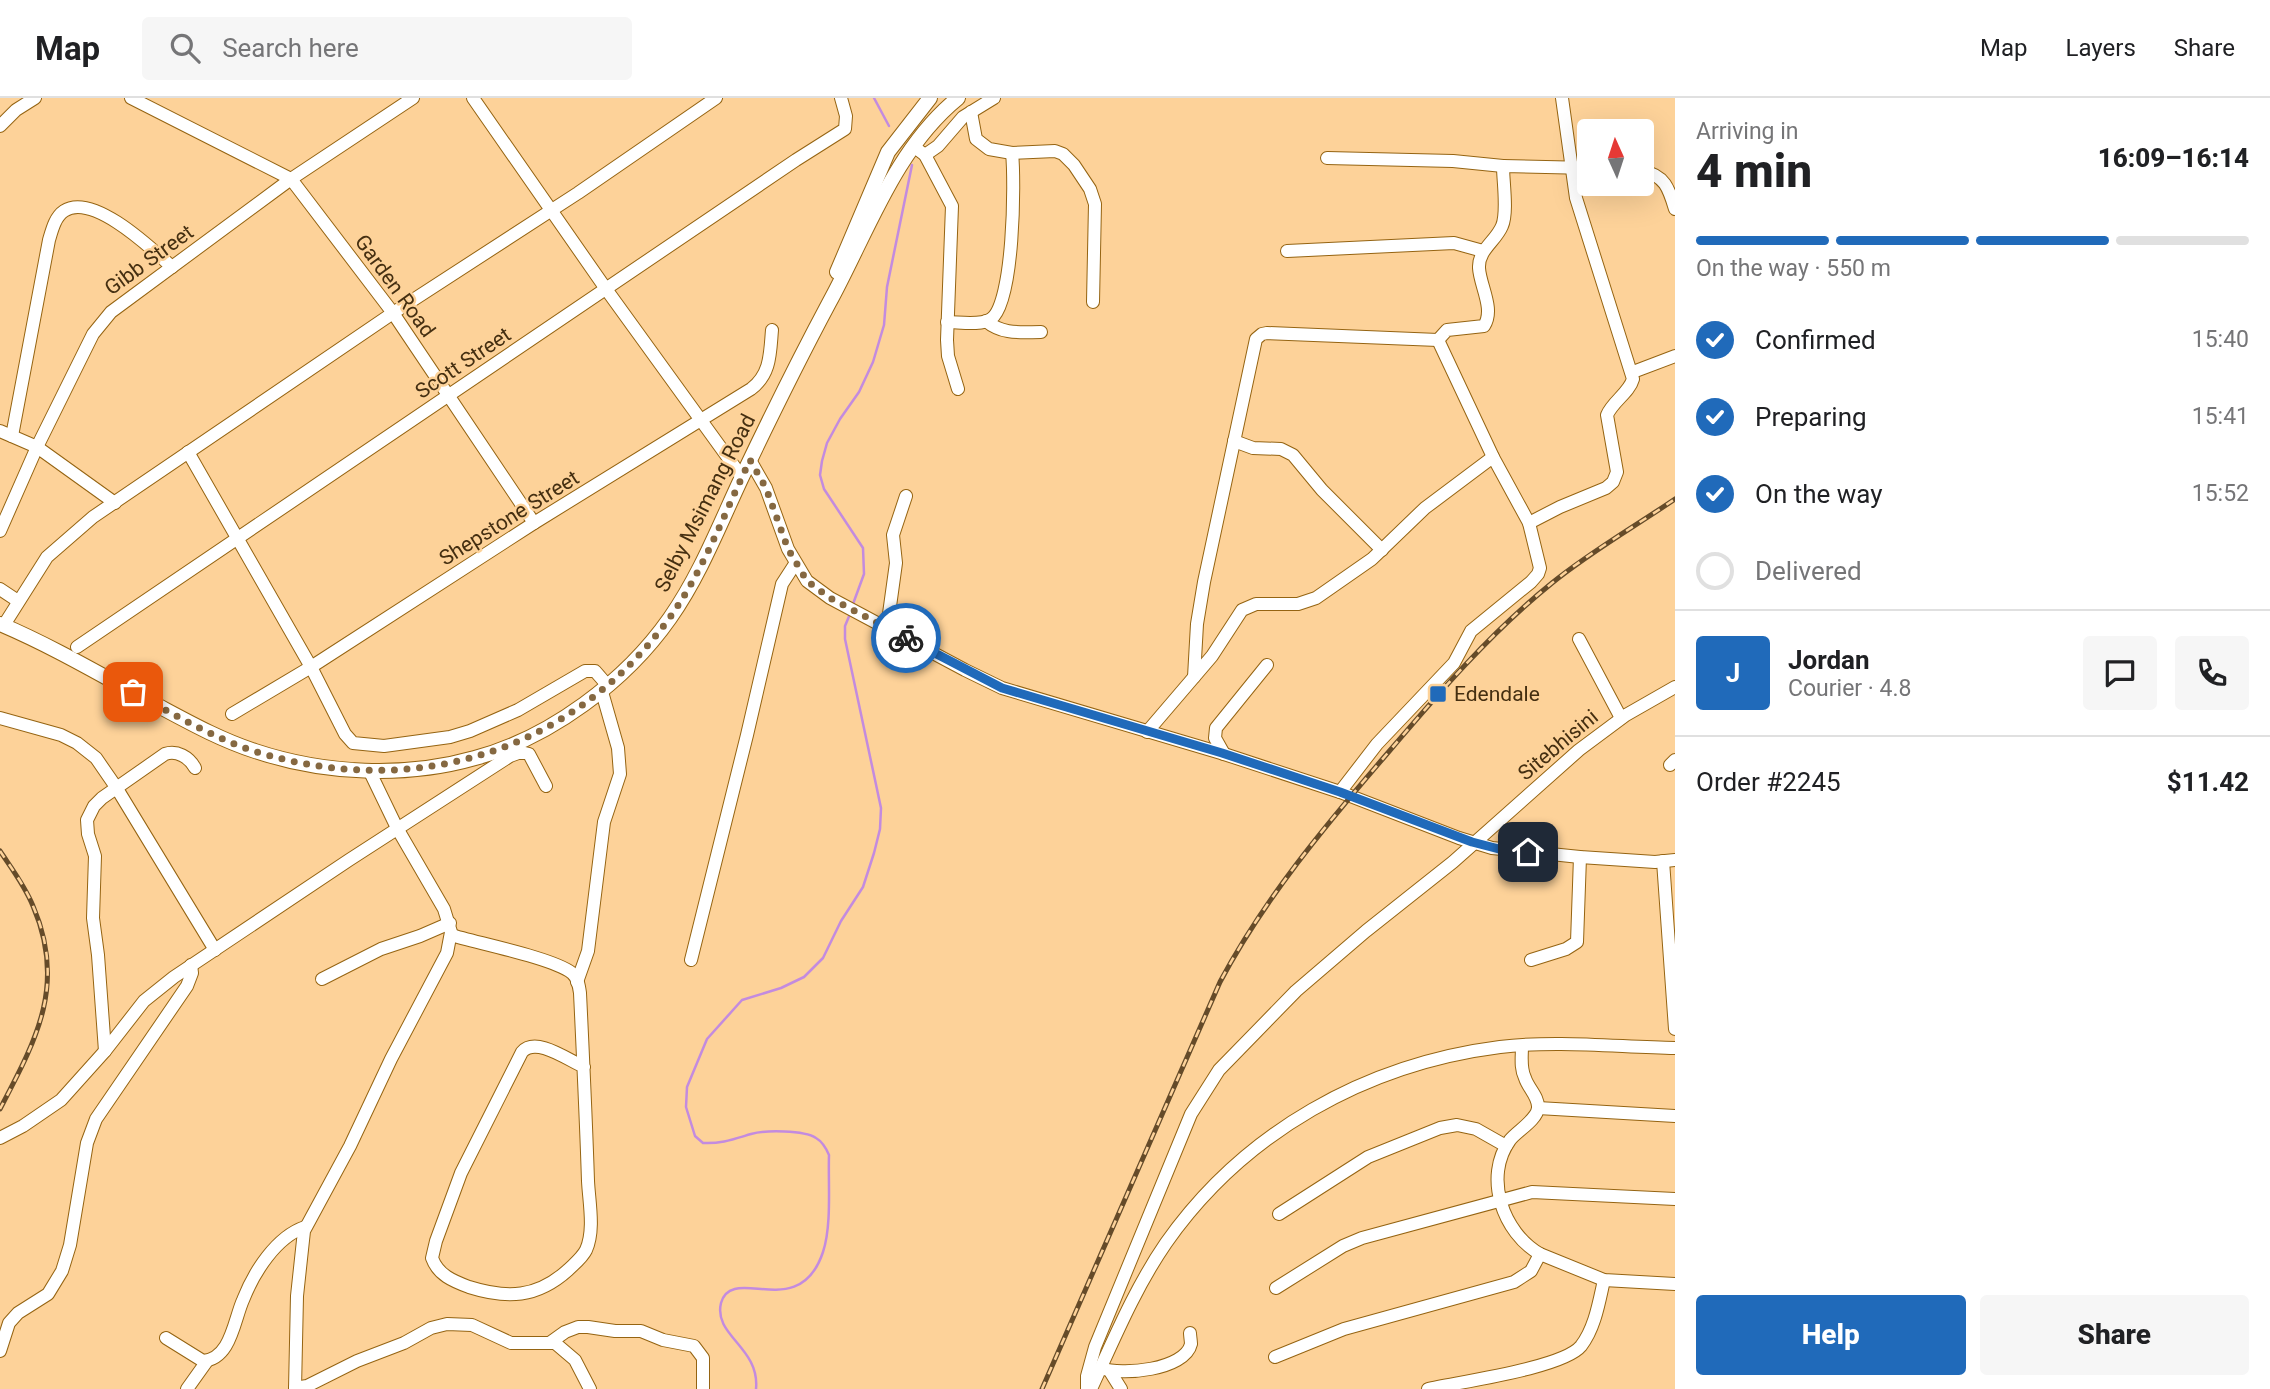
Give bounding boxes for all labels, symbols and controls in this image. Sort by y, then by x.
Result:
search box [142,17,632,80]
text: Map [35,29,100,68]
icon: search [166,29,204,67]
text: Search here [222,33,359,63]
text: Map [1980,34,2028,62]
text: Layers [2066,34,2136,62]
text: Share [2174,34,2235,62]
text: Arriving in [1696,118,1799,145]
north arrow [1577,119,1654,196]
map controls [1577,119,1654,196]
text: 16:09–16:14 [2098,143,2249,173]
text: 4 min [1696,144,1812,198]
street label: Gibb Street [100,220,198,300]
street label: Garden Road [350,230,440,342]
text: On the way · 550 m [1696,255,1891,282]
icon: check [1696,321,1734,359]
street label: Scott Street [411,322,515,404]
text: Confirmed [1755,325,1876,355]
text: 15:40 [2192,326,2249,353]
icon: check [1696,398,1734,436]
text: Preparing [1755,402,1867,432]
text: 15:41 [2192,403,2249,430]
street label: Selby Msimang Road [650,410,760,596]
street label: Shepstone Street [435,465,583,571]
icon: check [1696,475,1734,513]
text: On the way [1755,479,1883,509]
text: 15:52 [2192,480,2249,507]
text: Delivered [1755,556,1862,586]
courier [871,603,941,673]
icon: bike [887,619,925,657]
button: chat [2083,636,2157,710]
button: phone [2175,636,2249,710]
text: Jordan [1788,645,1870,675]
text: J [1726,658,1740,688]
pin [103,662,163,722]
icon: bag [114,673,152,711]
text: Courier · 4.8 [1788,675,1911,702]
place label: Edendale [1454,682,1540,706]
marker: Edendale [1428,684,1448,704]
street label: Sitebhisini [1513,705,1603,785]
text: Order #2245 [1696,767,1841,797]
text: $11.42 [2167,767,2249,797]
pin [1498,822,1558,882]
icon: home [1509,833,1547,871]
button: Help [1696,1295,1966,1375]
button: Share [1980,1295,2249,1375]

